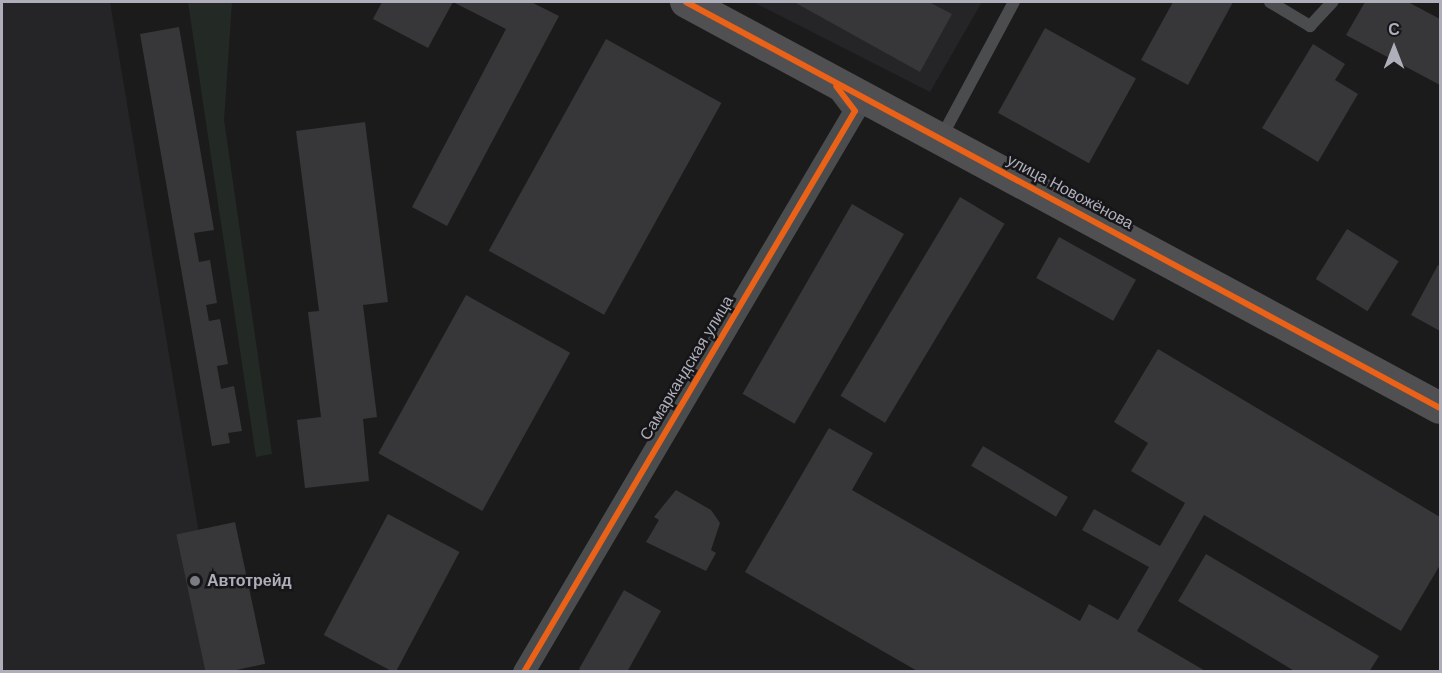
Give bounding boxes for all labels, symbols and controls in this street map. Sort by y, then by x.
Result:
north arrow [1364,18,1424,78]
text: С [1388,19,1400,40]
street label: улица Новожёнова [1004,151,1136,233]
street label: Самаркандская улица [636,292,738,444]
place label: Автотрейд [207,571,292,591]
marker: Автотрейд [188,574,202,588]

